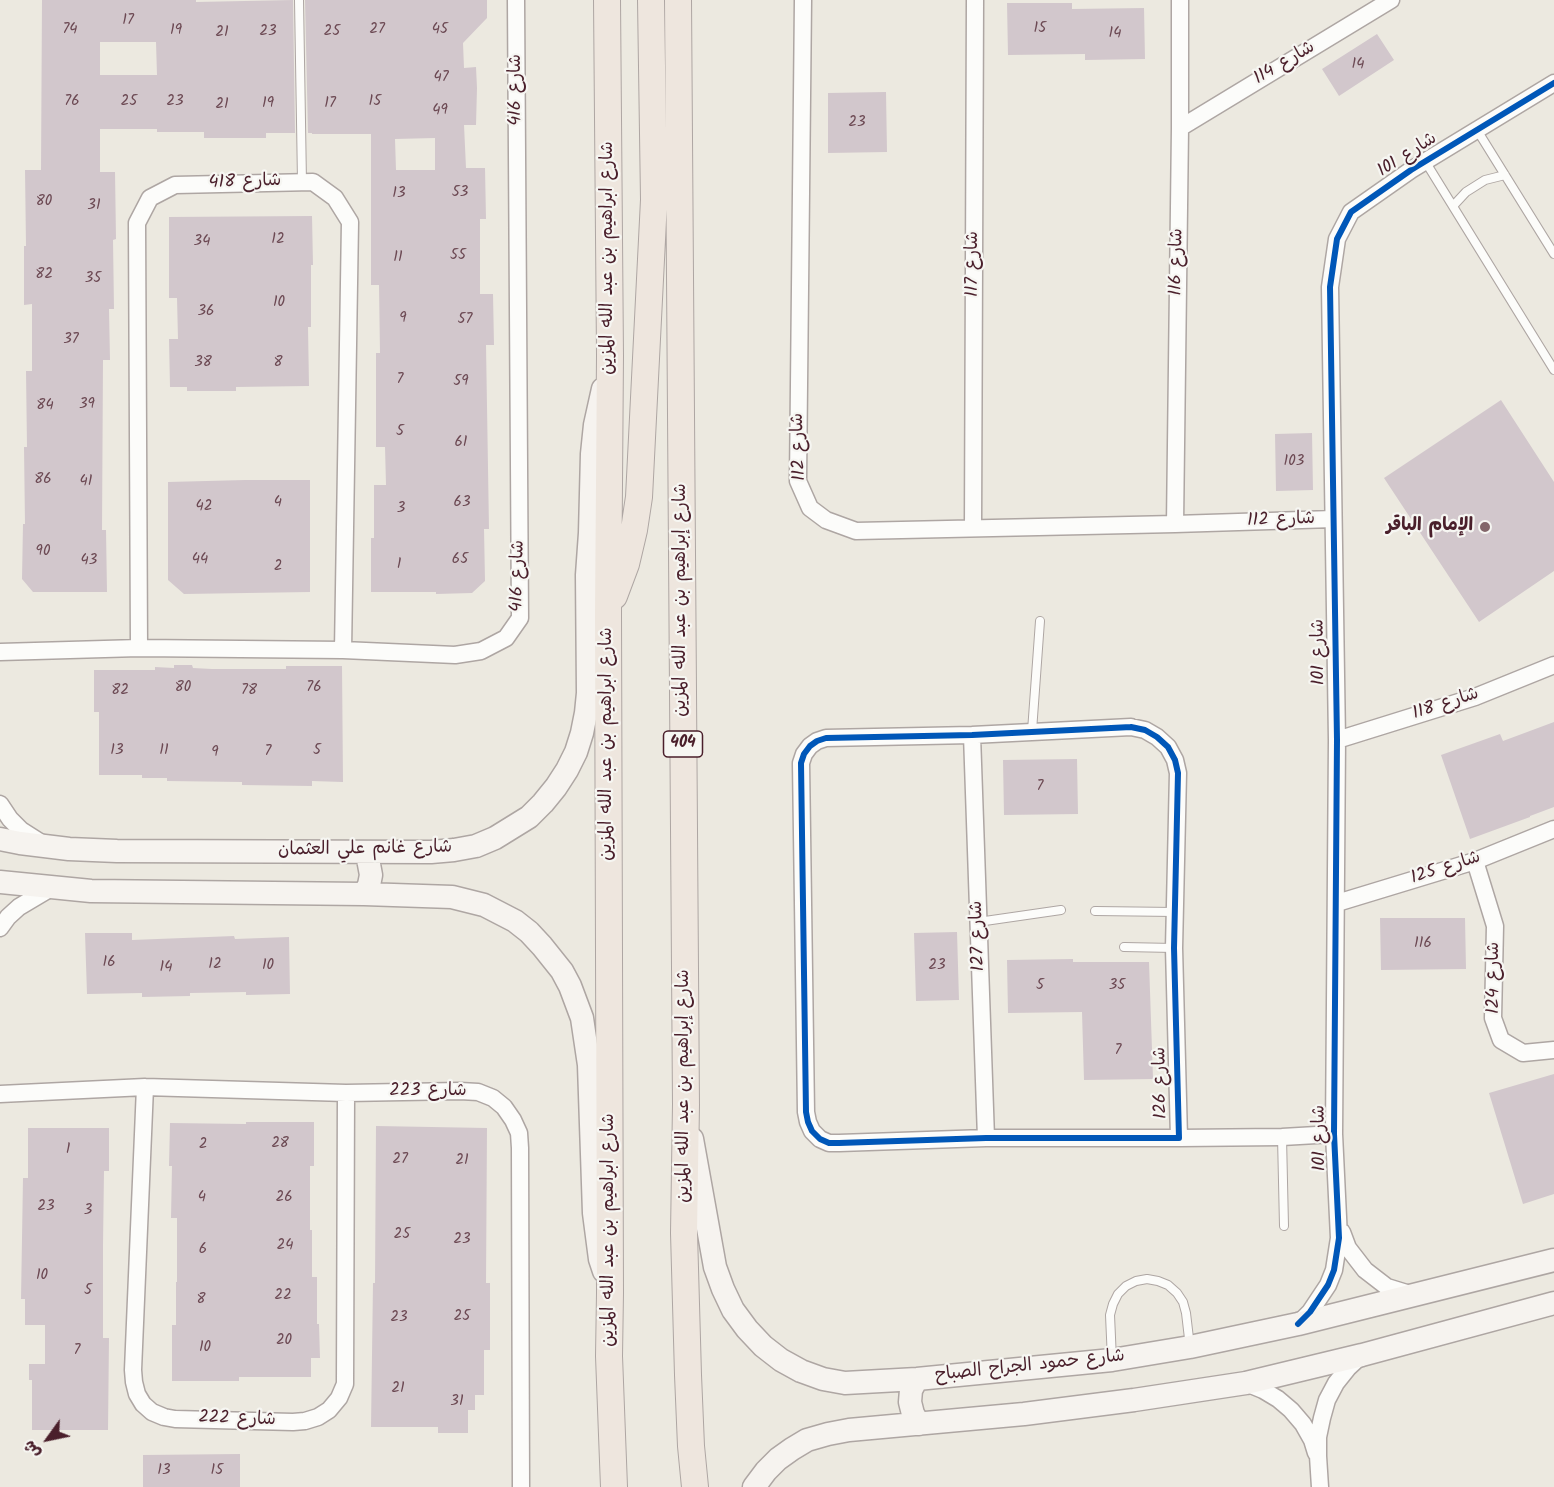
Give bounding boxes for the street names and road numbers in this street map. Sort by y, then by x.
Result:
street label: شارع 114 [1251,37,1319,91]
street label: شارع 416 [506,54,528,126]
street label: شارع 101 [1374,129,1442,183]
street label: شارع ابراهيم بن عبد الله المزين [598,141,620,375]
street label: شارع 418 [208,171,282,195]
street label: شارع 116 [1167,228,1189,296]
street label: شارع 117 [963,231,985,297]
street label: شارع 112 [788,413,812,481]
street label: شارع إبراهيم بن عبد الله المزين [671,483,693,717]
street label: شارع 112 [1247,509,1315,533]
street label: شارع 416 [508,540,530,612]
street label: شارع 101 [1309,619,1331,685]
street label: شارع ابراهيم بن عبد الله المزين [597,627,619,861]
street label: شارع 118 [1410,684,1482,726]
road number: 404 [664,731,702,757]
street label: شارع غانم علي العثمان [278,838,452,862]
street label: شارع 125 [1408,848,1484,890]
street label: شارع 127 [967,900,991,972]
street label: شارع 124 [1484,942,1506,1014]
street label: شارع إبراهيم بن عبد الله المزين [674,969,696,1203]
street label: شارع 126 [1151,1047,1173,1119]
street label: شارع 223 [389,1081,467,1103]
street label: شارع 101 [1310,1105,1332,1171]
street label: شارع ابراهيم بن عبد الله المزين [599,1113,621,1347]
street label: شارع حمود الجراح الصباح [934,1346,1126,1388]
street label: شارع 222 [198,1408,276,1432]

